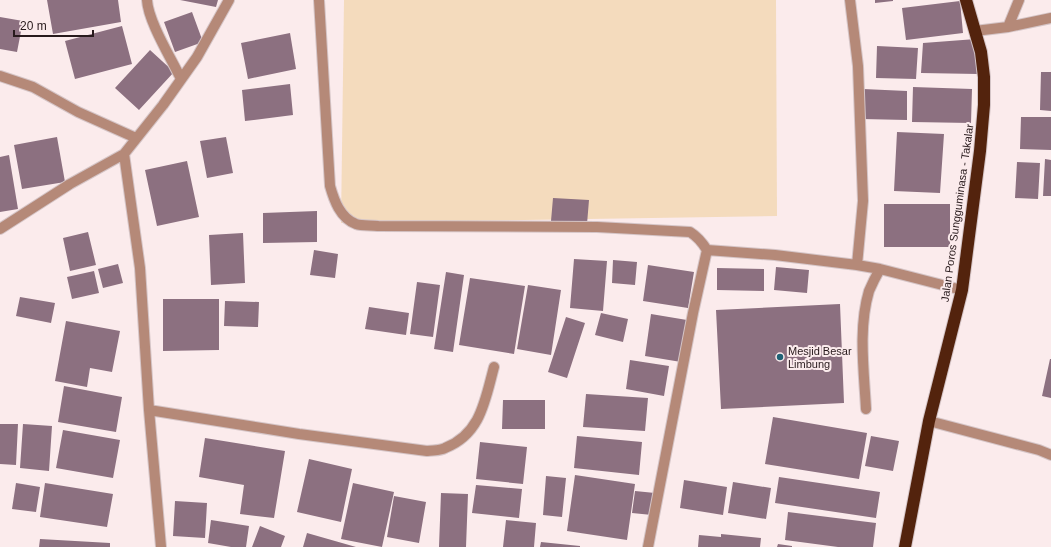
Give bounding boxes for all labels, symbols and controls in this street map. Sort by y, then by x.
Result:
scale bar [14,12,93,38]
text: 20 m [20,19,47,33]
street label: Jalan Poros Sungguminasa - Takalar [939,123,975,303]
place label: Mesjid Besar Limbung [788,345,852,370]
marker: Mesjid Besar Limbung [775,352,785,362]

